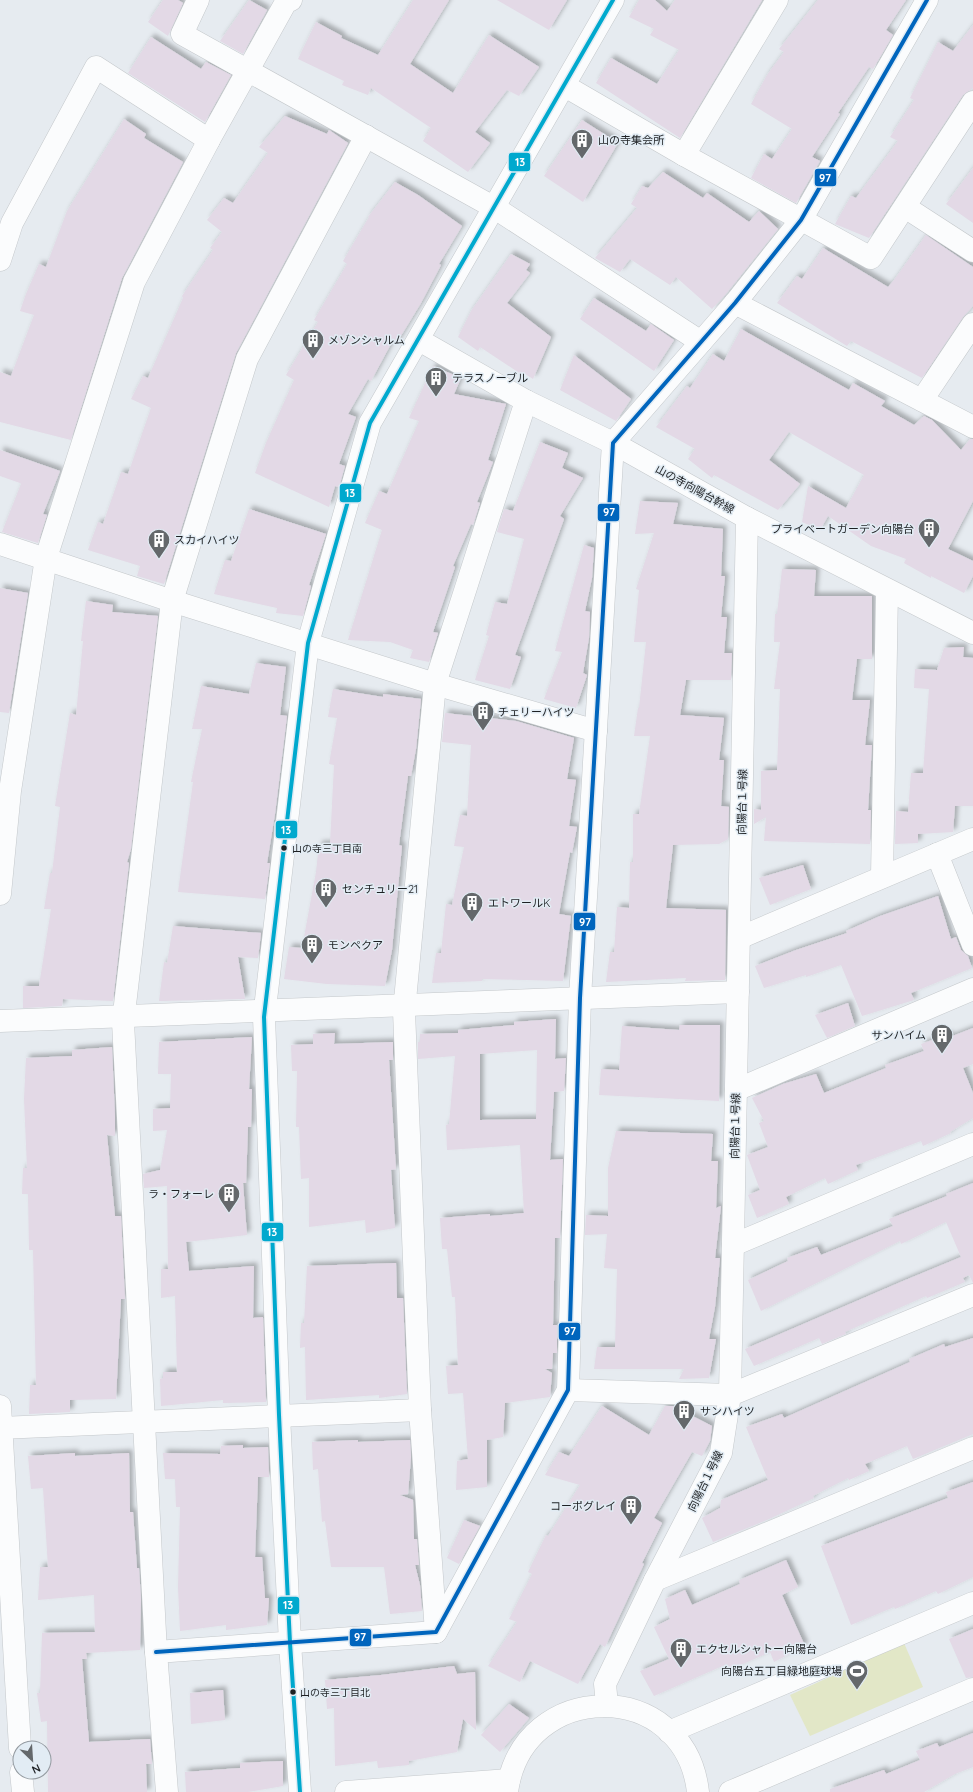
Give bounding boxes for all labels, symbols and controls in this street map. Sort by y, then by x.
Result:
building icon: 山の寺集会所 [569,127,595,160]
place label: 山の寺集会所 [598,133,665,147]
line badge: 13 [508,152,531,172]
text: 13 [515,155,525,169]
line badge: 97 [814,168,837,187]
text: 97 [819,171,831,185]
building icon: メゾンシャルム [300,327,326,360]
place label: メゾンシャルム [328,333,405,347]
building icon: テラスノーブル [423,365,449,398]
place label: テラスノーブル [452,371,528,385]
street label: 山の寺向陽台幹線 [653,462,737,516]
line badge: 13 [339,483,362,503]
text: 13 [345,486,355,500]
line badge: 97 [597,503,620,522]
text: 97 [603,505,615,519]
building icon: プライベートガーデン向陽台 [916,516,942,549]
place label: プライベートガーデン向陽台 [771,522,914,536]
building icon: スカイハイツ [146,527,172,560]
place label: スカイハイツ [174,533,240,547]
building icon: チェリーハイツ [470,699,496,732]
place label: チェリーハイツ [498,705,575,719]
street label: 向陽台１号線 [734,769,750,835]
line badge: 13 [275,820,298,839]
text: 13 [281,823,291,837]
place label: 山の寺三丁目南 [292,842,362,855]
marker: 山の寺三丁目南 [279,843,289,853]
building icon: センチュリー21 [313,876,339,909]
place label: センチュリー21 [342,882,418,896]
building icon: エトワールK [459,890,485,923]
place label: エトワールK [488,896,550,910]
line badge: 97 [573,912,596,931]
text: 97 [579,915,591,929]
building icon: モンペクア [299,932,325,965]
place label: モンペクア [328,938,383,952]
building icon: サンハイム [929,1022,955,1055]
place label: サンハイム [871,1028,926,1042]
street label: 向陽台１号線 [727,1093,743,1159]
building icon: ラ・フォーレ [216,1181,242,1214]
place label: ラ・フォーレ [148,1187,214,1201]
line badge: 13 [261,1222,284,1242]
text: 13 [267,1225,277,1239]
line badge: 97 [558,1322,581,1341]
text: 97 [564,1324,576,1338]
building icon: サンハイツ [671,1398,697,1431]
place label: サンハイツ [700,1404,755,1418]
street label: 向陽台１号線 [684,1448,726,1514]
building icon: コーポグレイ [618,1493,644,1526]
place label: コーポグレイ [550,1499,616,1513]
line badge: 13 [277,1596,300,1615]
text: 13 [283,1598,293,1612]
line badge: 97 [349,1628,372,1647]
text: 97 [354,1630,366,1644]
building icon: エクセルシャトー向陽台 [668,1636,694,1669]
place label: エクセルシャトー向陽台 [696,1642,817,1656]
sports icon: 向陽台五丁目緑地庭球場 [844,1658,870,1691]
place label: 向陽台五丁目緑地庭球場 [721,1664,842,1678]
place label: 山の寺三丁目北 [300,1686,370,1699]
marker: 山の寺三丁目北 [288,1687,298,1697]
north arrow [12,1740,52,1780]
text: N [30,1761,43,1777]

